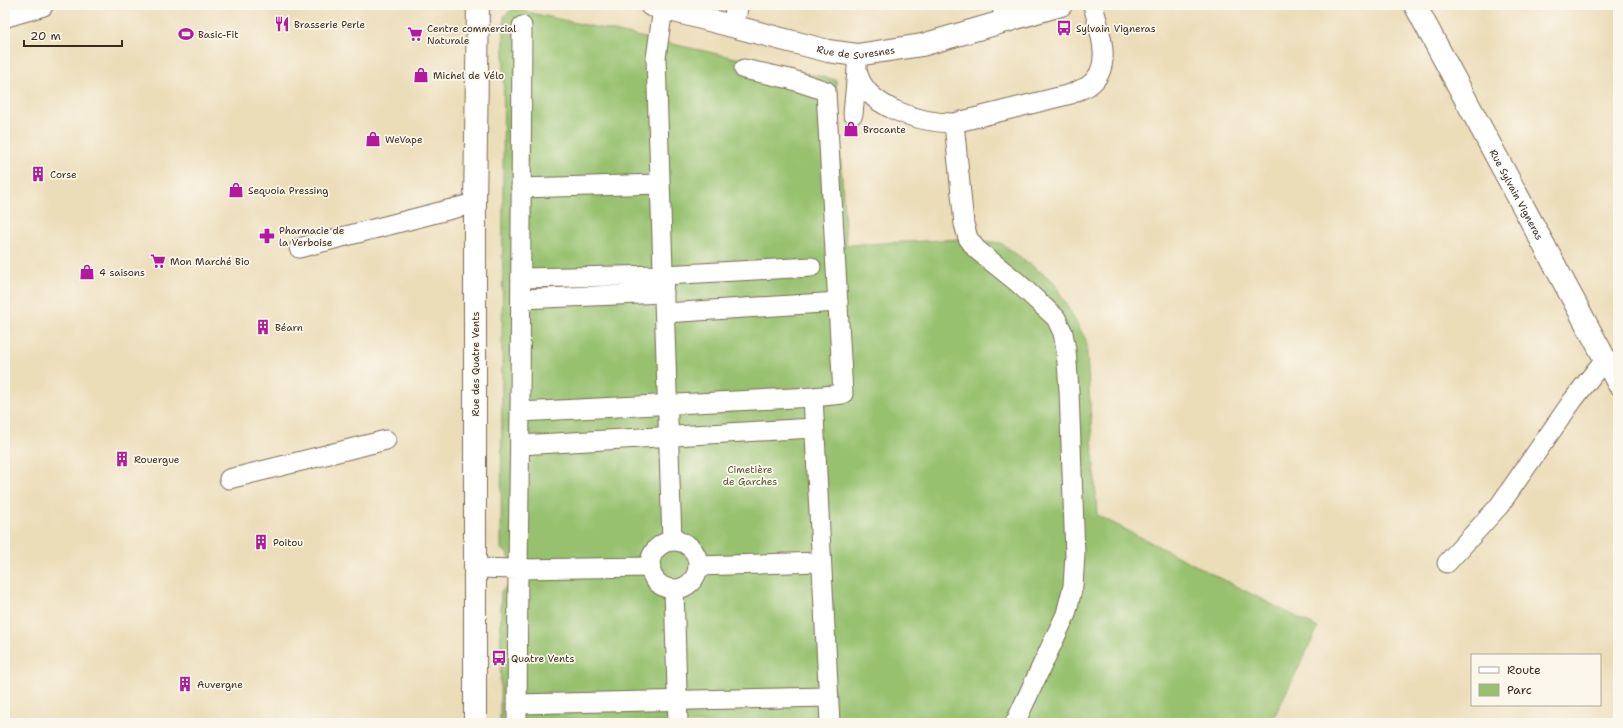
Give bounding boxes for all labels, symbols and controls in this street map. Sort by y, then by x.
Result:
restaurant icon: Brasserie Perle [273,15,291,33]
place label: Brasserie Perle [294,18,365,31]
bus stop icon: Sylvain Vigneras [1055,19,1073,37]
scale bar [24,22,122,48]
place label: Centre commercial Naturale [427,22,516,47]
place label: Sylvain Vigneras [1076,22,1156,35]
sports icon: Basic-Fit [177,25,195,43]
supermarket icon: Centre commercial Naturale [406,25,424,43]
text: 20 m [30,28,61,44]
place label: Basic-Fit [198,28,239,41]
street label: Rue de Suresnes [815,42,896,62]
shop icon: Michel de Vélo [412,66,430,84]
place label: Michel de Vélo [433,69,504,82]
shop icon: Brocante [842,120,860,138]
place label: Brocante [863,123,906,136]
shop icon: WeVape [364,130,382,148]
place label: WeVape [385,133,423,146]
street label: Rue Sylvain Vigneras [1487,147,1546,242]
building icon: Corse [29,165,47,183]
place label: Corse [50,168,77,181]
shop icon: Sequoia Pressing [227,181,245,199]
place label: Sequoia Pressing [248,184,328,197]
place label: Pharmacie de la Verboise [279,224,345,249]
pharmacy icon: Pharmacie de la Verboise [258,227,276,245]
supermarket icon: Mon Marché Bio [149,252,167,270]
place label: Mon Marché Bio [170,255,250,268]
shop icon: 4 saisons [78,263,96,281]
place label: 4 saisons [99,266,145,279]
street label: Rue des Quatre Vents [469,311,482,416]
building icon: Béarn [254,318,272,336]
place label: Béarn [275,321,303,334]
building icon: Rouergue [113,450,131,468]
place label: Rouergue [134,453,180,466]
park label: Cimetière de Garches [723,463,777,488]
building icon: Poitou [252,533,270,551]
place label: Poitou [273,536,303,549]
bus stop icon: Quatre Vents [490,649,508,667]
place label: Quatre Vents [511,652,574,665]
legend [1471,654,1601,706]
text: Route [1507,662,1541,678]
building icon: Auvergne [176,675,194,693]
place label: Auvergne [197,678,243,691]
text: Parc [1507,682,1532,698]

